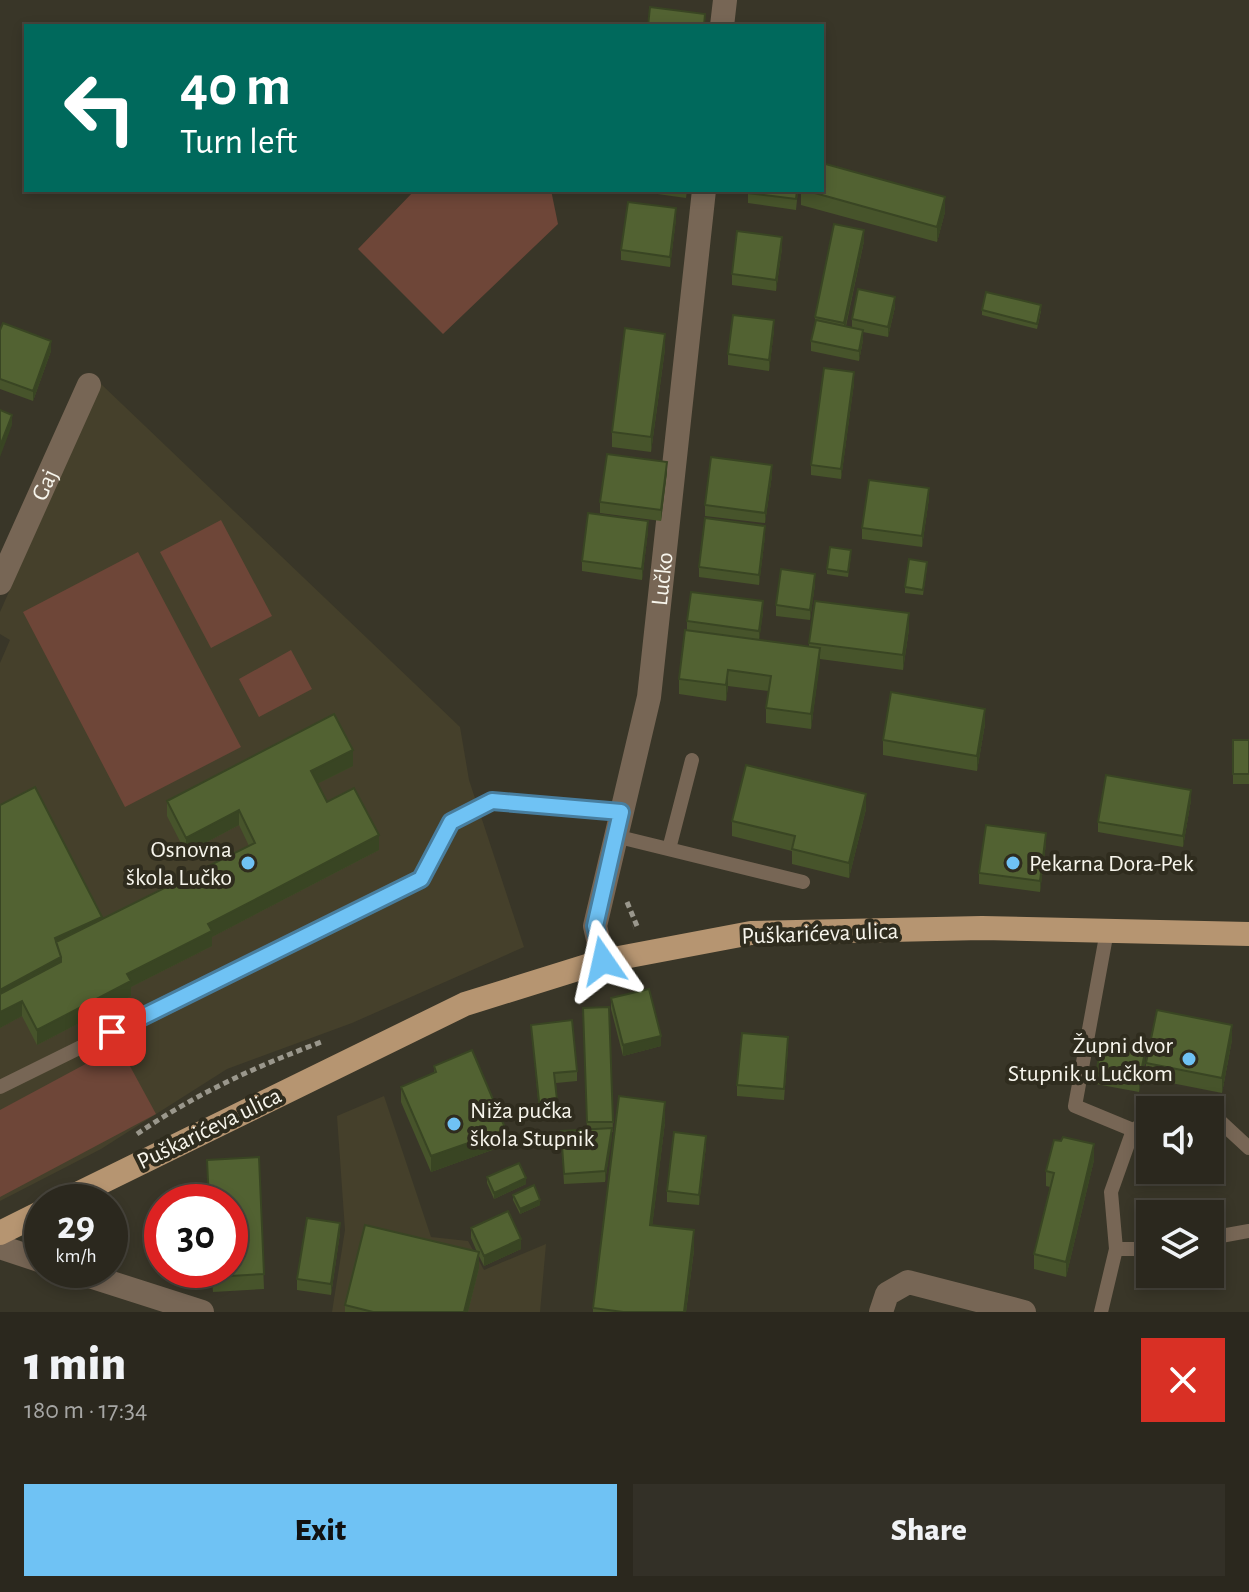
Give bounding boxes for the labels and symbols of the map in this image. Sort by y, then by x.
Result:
street label: Gaj [28,466,63,504]
street label: Lučko [648,551,678,607]
place label: Osnovna škola Lučko [126,838,232,890]
place label: Pekarna Dora-Pek [1029,852,1194,876]
marker: Osnovna škola Lučko [239,854,257,872]
marker: Pekarna Dora-Pek [1004,854,1022,872]
position arrow [561,919,645,1003]
street label: Puškarićeva ulica [741,919,899,949]
pin [78,998,146,1066]
place label: Župni dvor Stupnik u Lučkom [1008,1033,1173,1086]
marker: Župni dvor Stupnik u Lučkom [1180,1050,1198,1068]
street label: Puškarićeva ulica [133,1084,285,1174]
place label: Niža pučka škola Stupnik [470,1099,595,1151]
marker: Niža pučka škola Stupnik [445,1115,463,1133]
speed limit sign: 30 [144,1184,248,1288]

